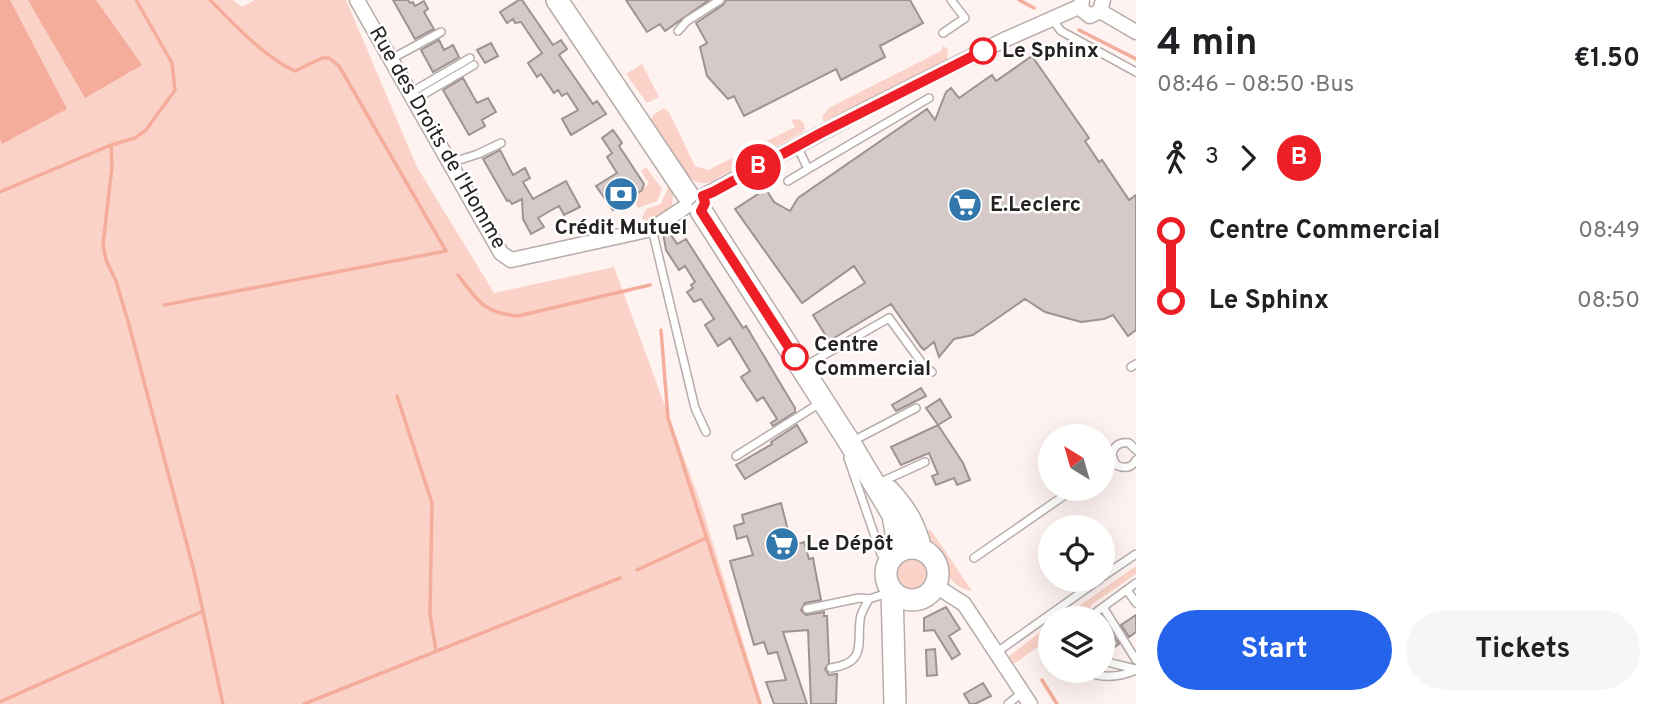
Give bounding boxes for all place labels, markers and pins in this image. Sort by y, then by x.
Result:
marker: Le Sphinx [970,38,996,64]
place label: Le Sphinx [1002,38,1099,65]
bank icon: Crédit Mutuel [602,175,640,213]
supermarket icon: E.Leclerc [946,186,984,224]
place label: E.Leclerc [990,192,1081,219]
place label: Crédit Mutuel [555,215,687,242]
place label: Centre Commercial [814,332,931,383]
marker: Centre Commercial [782,344,808,370]
supermarket icon: Le Dépôt [763,525,801,563]
place label: Le Dépôt [806,531,894,558]

